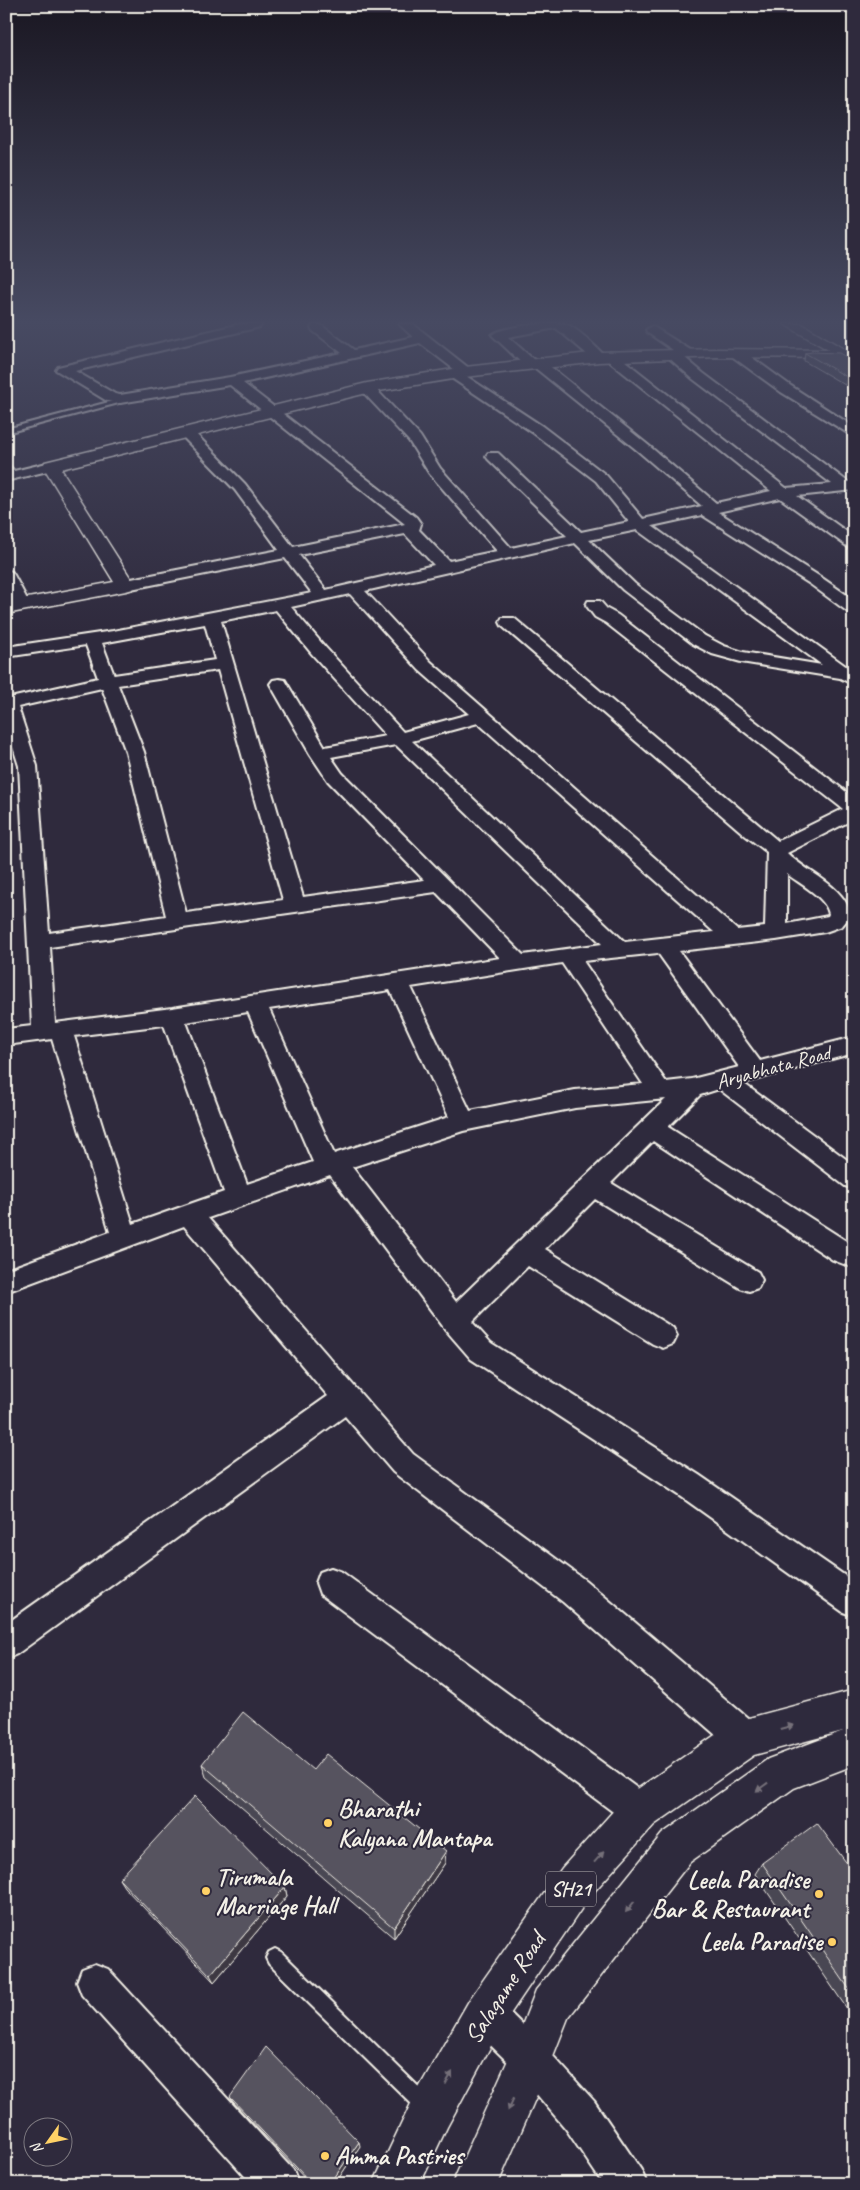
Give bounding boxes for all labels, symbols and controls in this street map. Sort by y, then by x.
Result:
street label: Aryabhata Road [713,1039,836,1095]
one-way arrow [779,1723,794,1731]
one-way arrow [755,1782,769,1792]
place label: Bharathi Kalyana Mantapa [338,1793,494,1854]
marker: Bharathi Kalyana Mantapa [322,1817,334,1829]
one-way arrow [593,1851,605,1863]
place label: Tirumala Marriage Hall [216,1861,340,1922]
place label: Leela Paradise Bar & Restaurant [651,1864,812,1925]
road number: SH21 [546,1872,596,1906]
marker: Tirumala Marriage Hall [200,1885,212,1897]
marker: Leela Paradise Bar & Restaurant [813,1888,825,1900]
one-way arrow [624,1900,635,1913]
street label: Salagame Road [457,1923,555,2050]
place label: Leela Paradise [700,1926,825,1958]
marker: Leela Paradise [826,1936,838,1948]
one-way arrow [445,2070,453,2085]
one-way arrow [506,2097,514,2111]
north arrow [22,2118,72,2168]
text: N [27,2139,47,2157]
place label: Amma Pastries [335,2140,465,2172]
marker: Amma Pastries [319,2150,331,2162]

